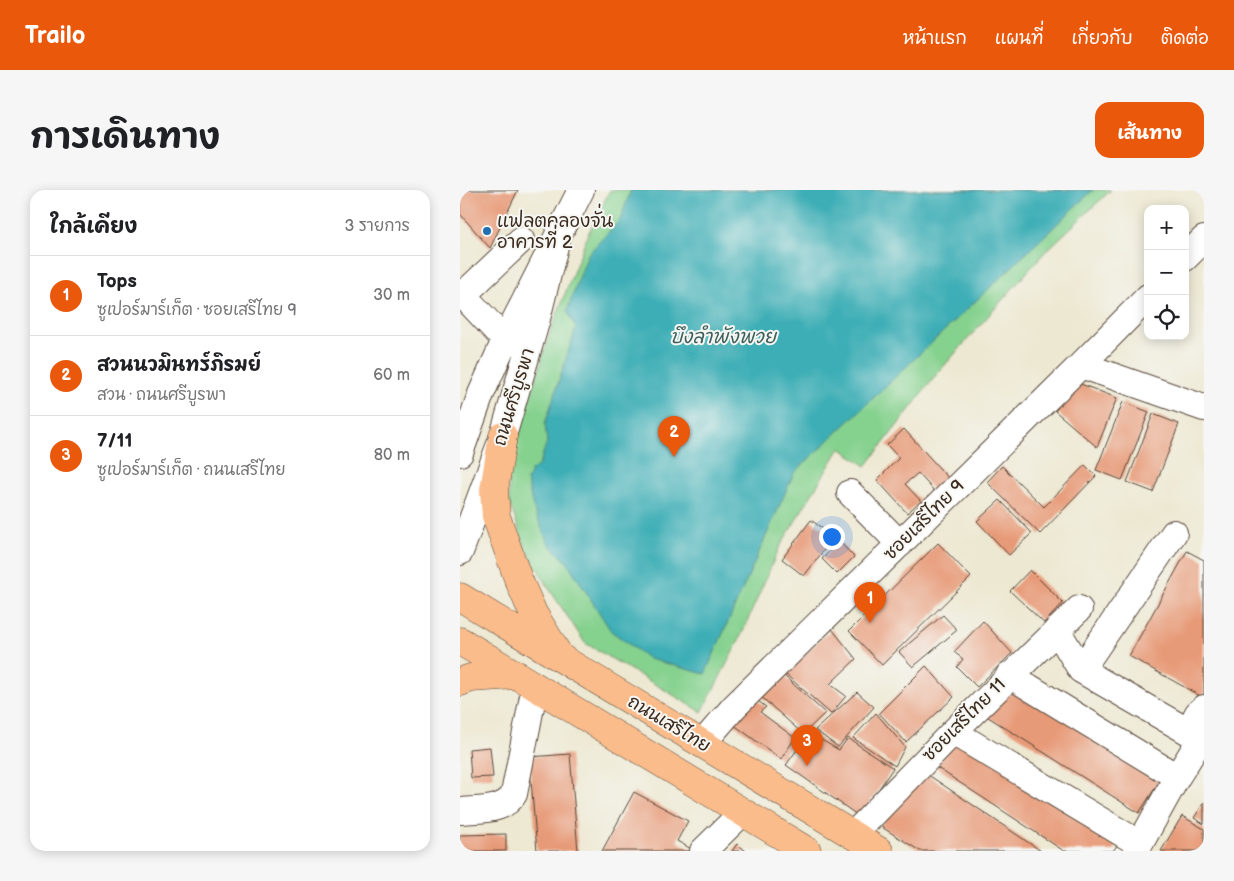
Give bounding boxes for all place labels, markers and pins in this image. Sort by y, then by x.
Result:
place label: แฟลตคลองจั่น อาคารที่ 2 [497,203,613,253]
marker: แฟลตคลองจั่น อาคารที่ 2 [481,225,493,237]
pin: 2 [658,416,690,457]
pin: 1 [854,582,886,623]
pin: 3 [791,725,823,766]

